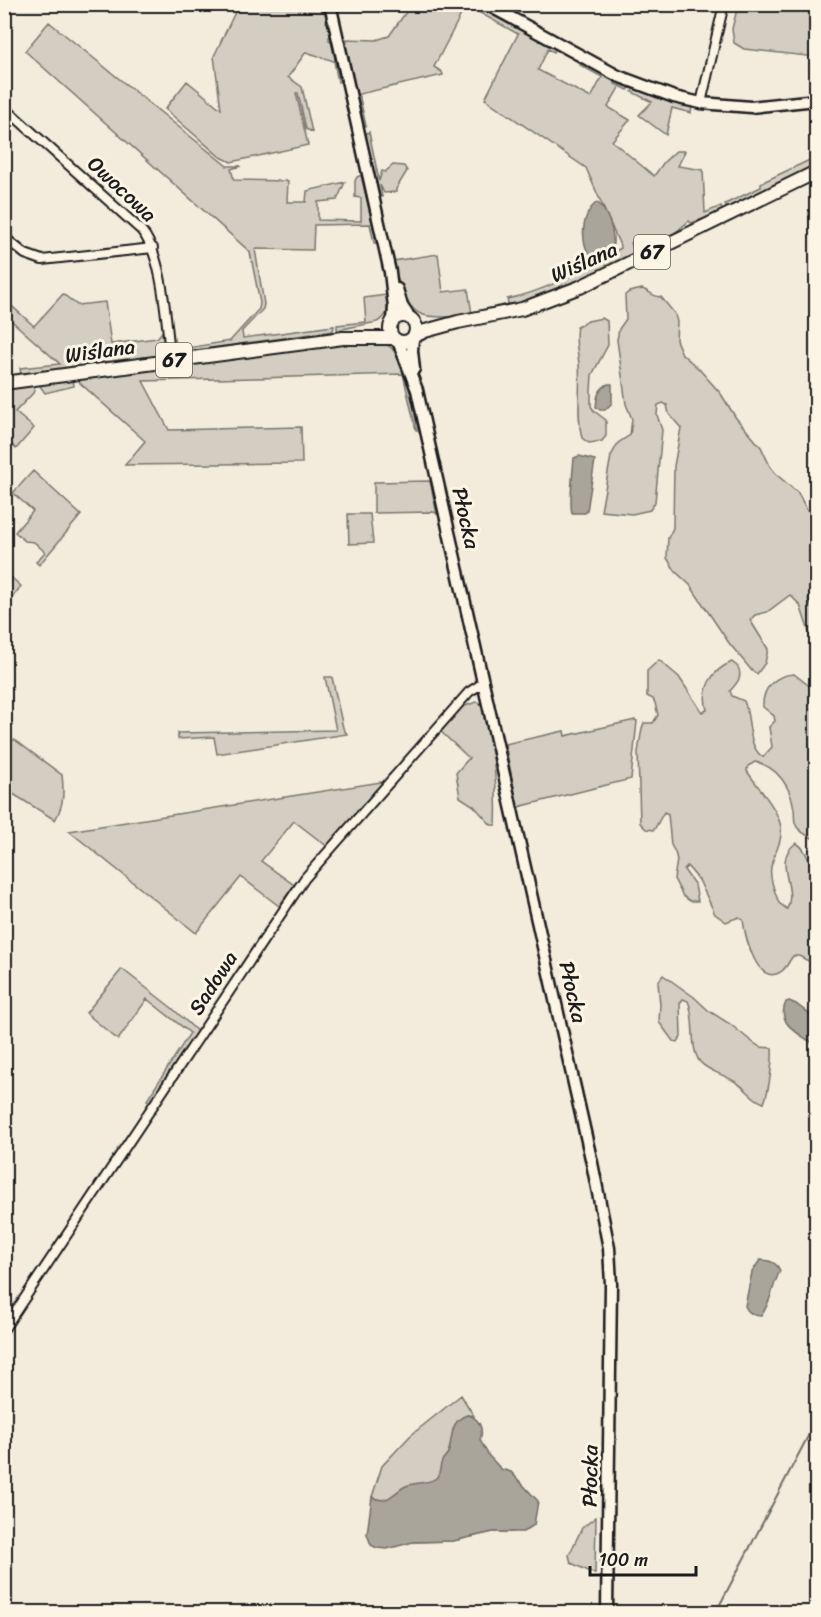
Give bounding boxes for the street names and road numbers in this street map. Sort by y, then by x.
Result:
street label: Owocowa [78,146,166,232]
street label: Wiślana [544,230,624,294]
road number: 67 [634,235,670,269]
street label: Wiślana [63,327,138,375]
road number: 67 [156,343,192,377]
street label: Płocka [440,483,492,553]
street label: Sadowa [178,943,248,1023]
street label: Płocka [547,957,599,1027]
street label: Płocka [570,1444,610,1508]

